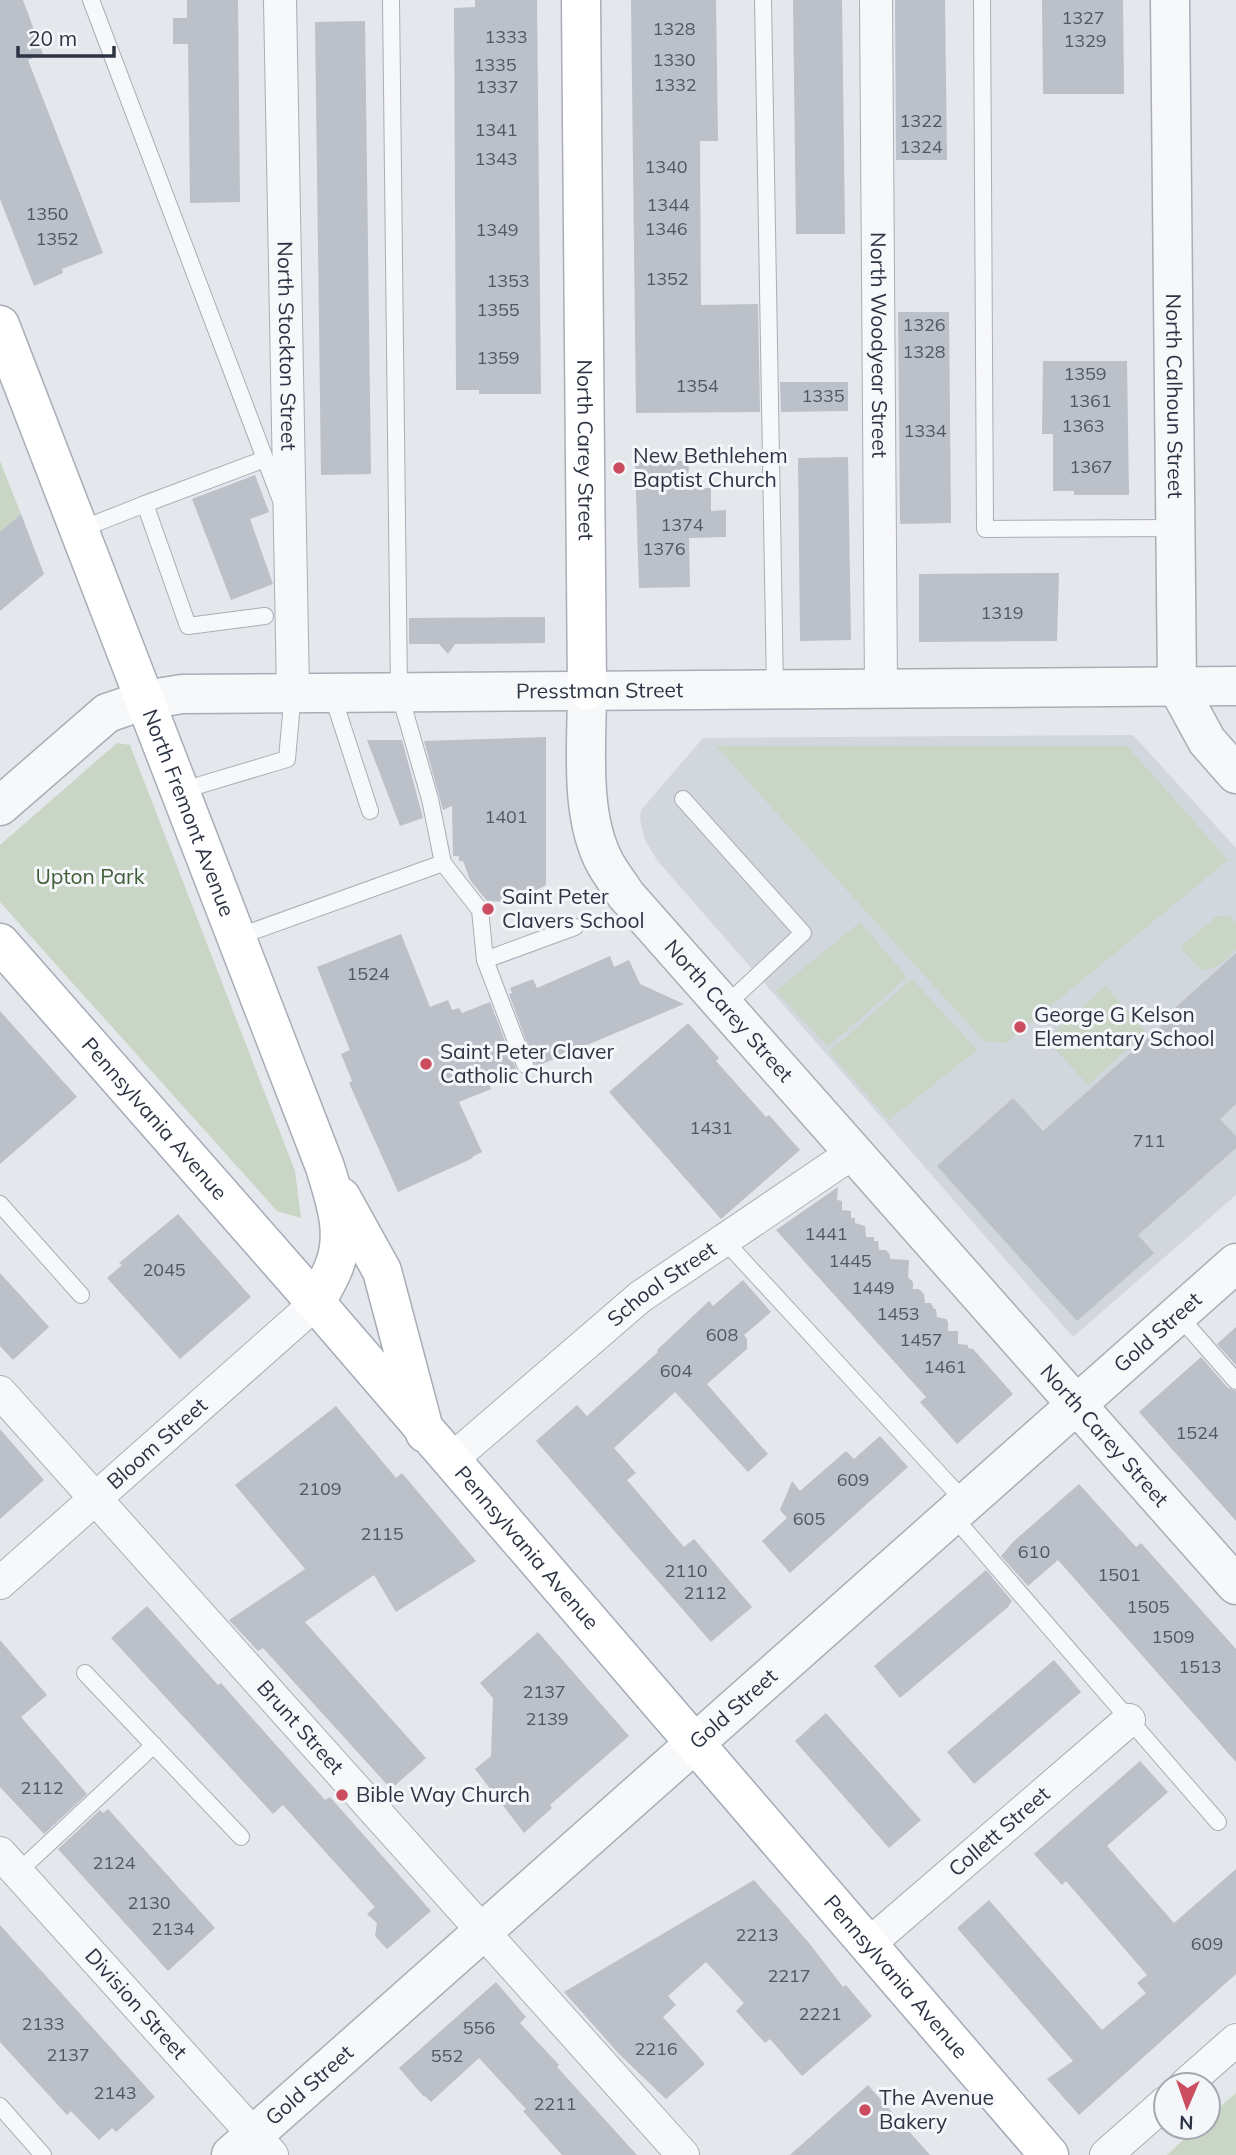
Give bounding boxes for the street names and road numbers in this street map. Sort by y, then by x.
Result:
street label: North Woodyear Street [866,232,893,458]
street label: North Stockton Street [273,241,302,451]
street label: North Calhoun Street [1161,293,1189,499]
street label: North Carey Street [572,359,600,541]
street label: Presstman Street [516,676,683,703]
street label: North Fremont Avenue [137,705,241,920]
street label: North Carey Street [660,934,799,1087]
street label: Pennsylvania Avenue [77,1032,233,1205]
street label: School Street [601,1235,721,1331]
street label: Gold Street [1108,1286,1206,1378]
street label: North Carey Street [1035,1359,1175,1512]
street label: Bloom Street [101,1392,212,1494]
street label: Pennsylvania Avenue [450,1460,605,1634]
street label: Gold Street [684,1662,782,1754]
street label: Brunt Street [252,1674,350,1779]
street label: Collett Street [943,1780,1055,1882]
street label: Pennsylvania Avenue [819,1889,974,2063]
street label: Division Street [80,1942,193,2064]
street label: Gold Street [260,2039,358,2130]

